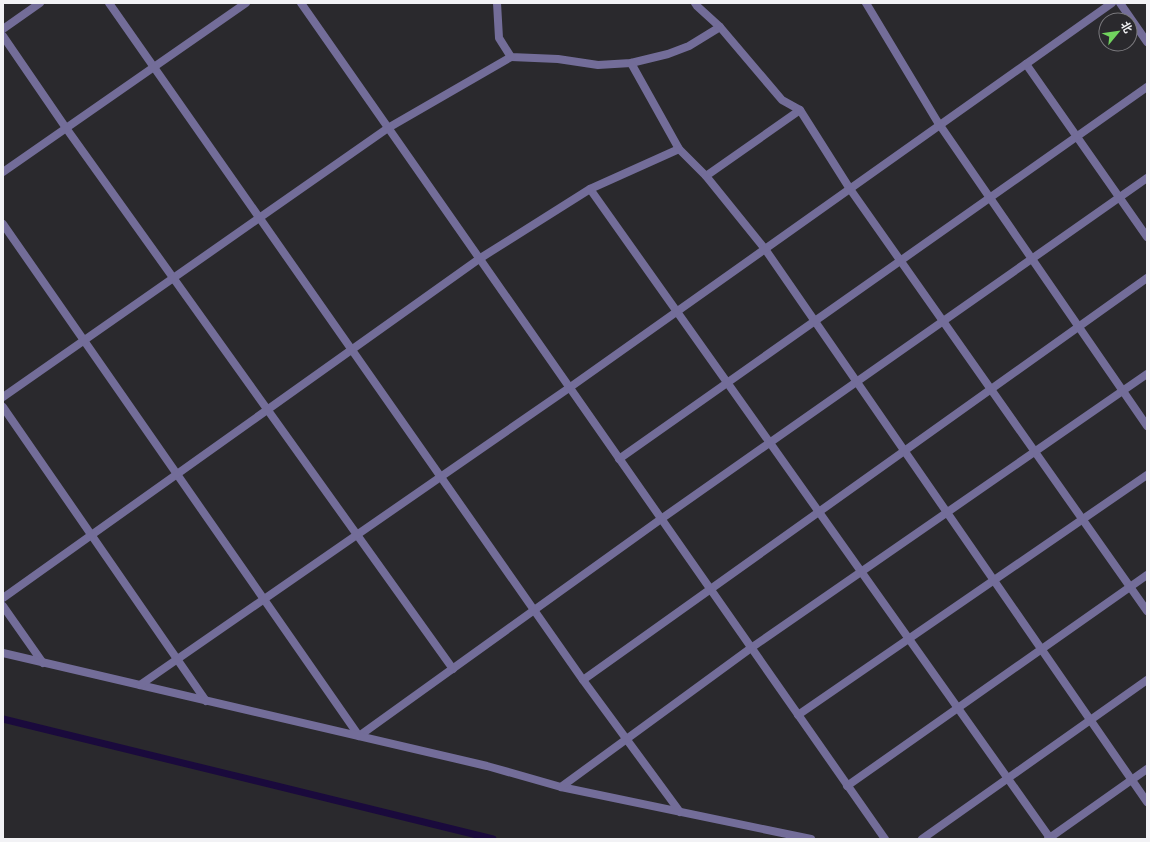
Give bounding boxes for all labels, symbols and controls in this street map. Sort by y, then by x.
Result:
north arrow [1098,12,1138,52]
text: 北 [1117,19,1135,36]

